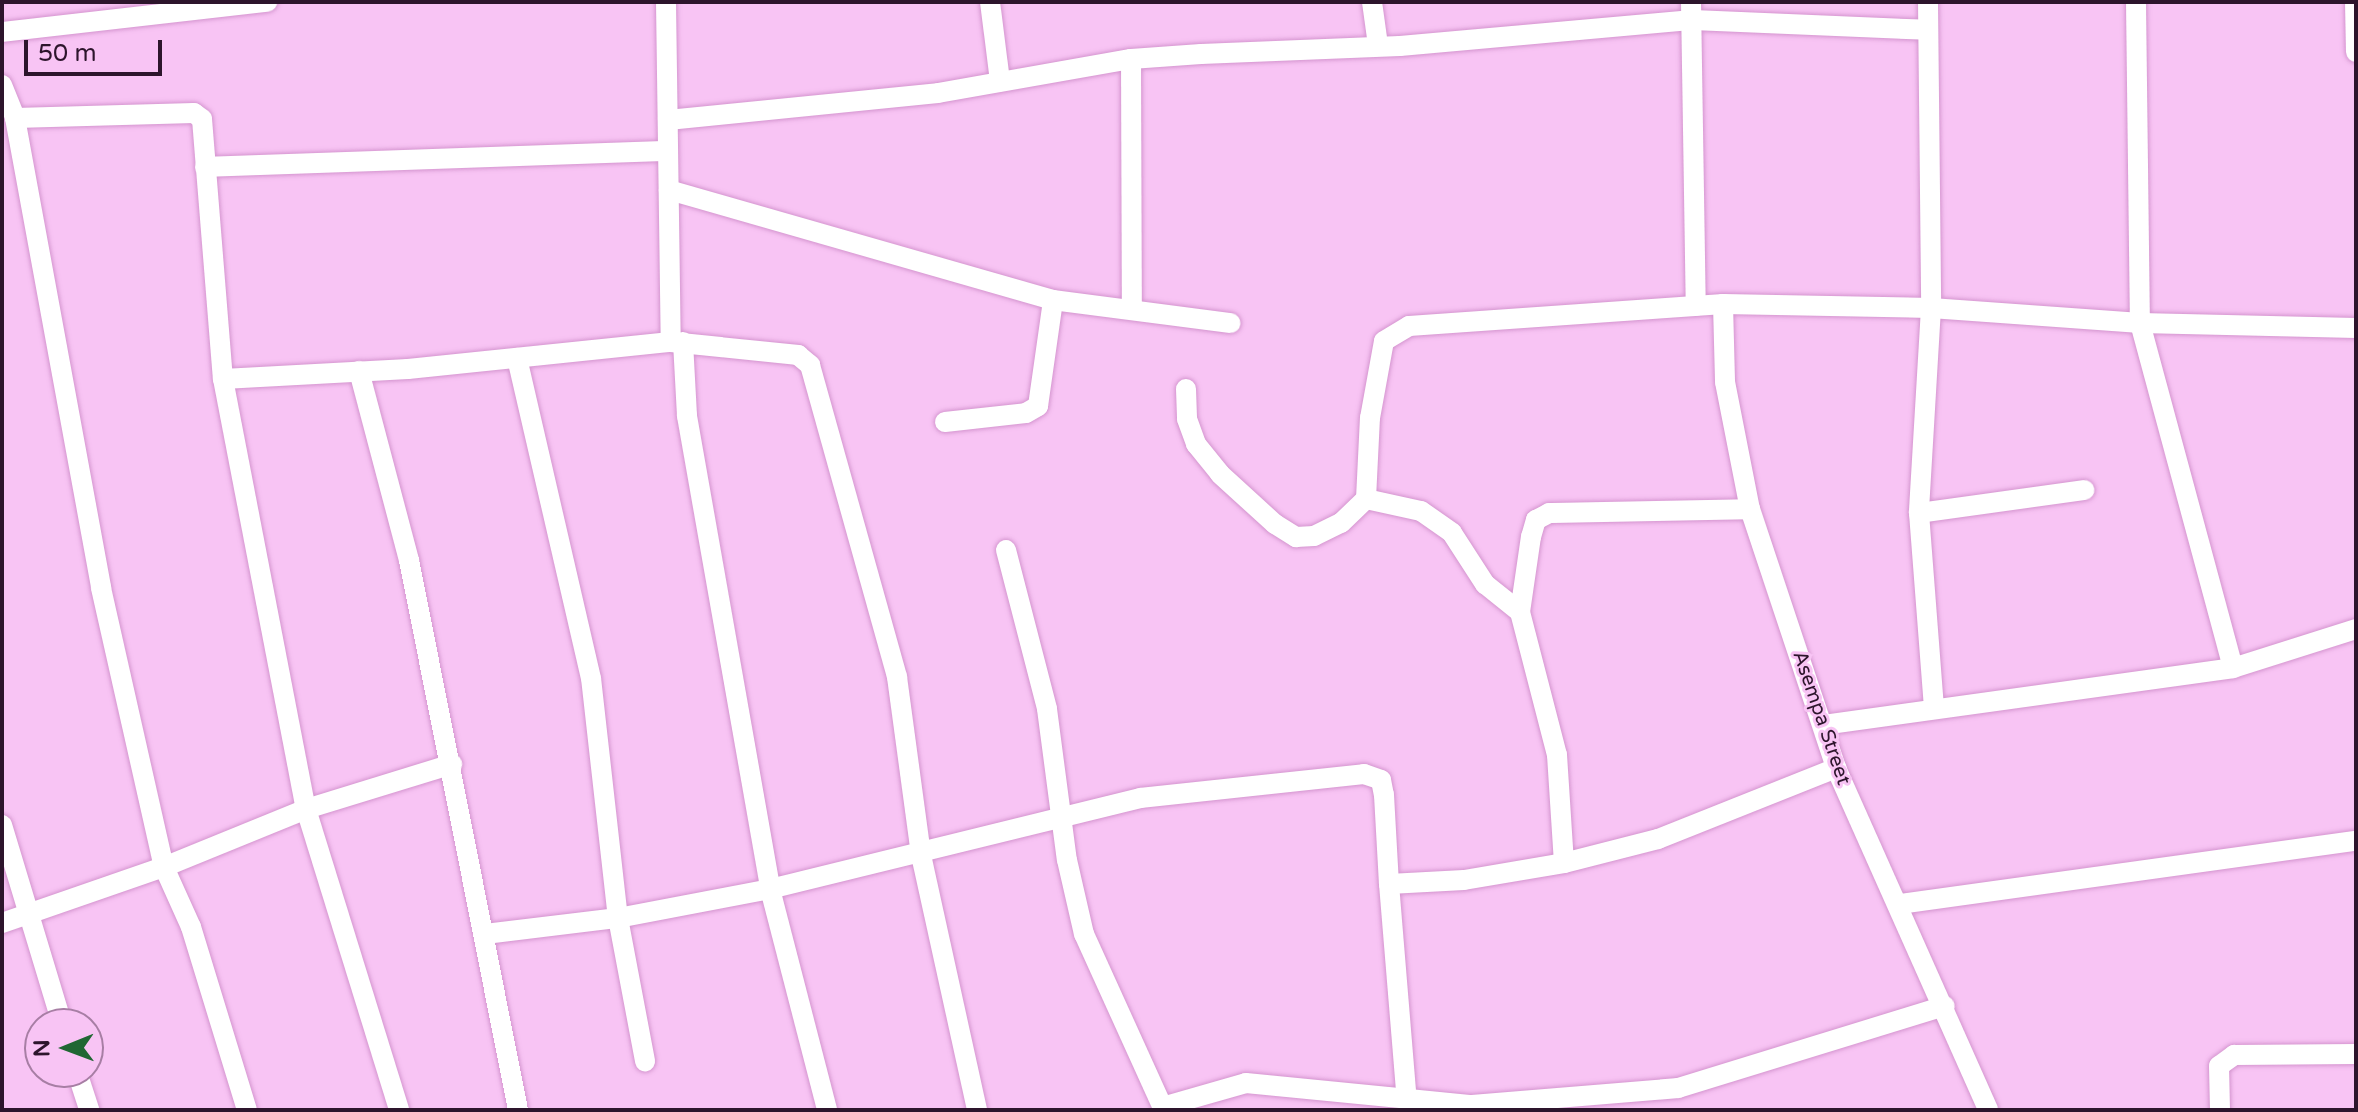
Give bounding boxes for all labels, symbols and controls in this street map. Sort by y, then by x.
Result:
scale bar [28,24,166,74]
text: 50 m [38,39,96,68]
street label: Asempa Street [1787,648,1855,788]
north arrow [24,1008,104,1088]
text: N [29,1039,55,1057]

